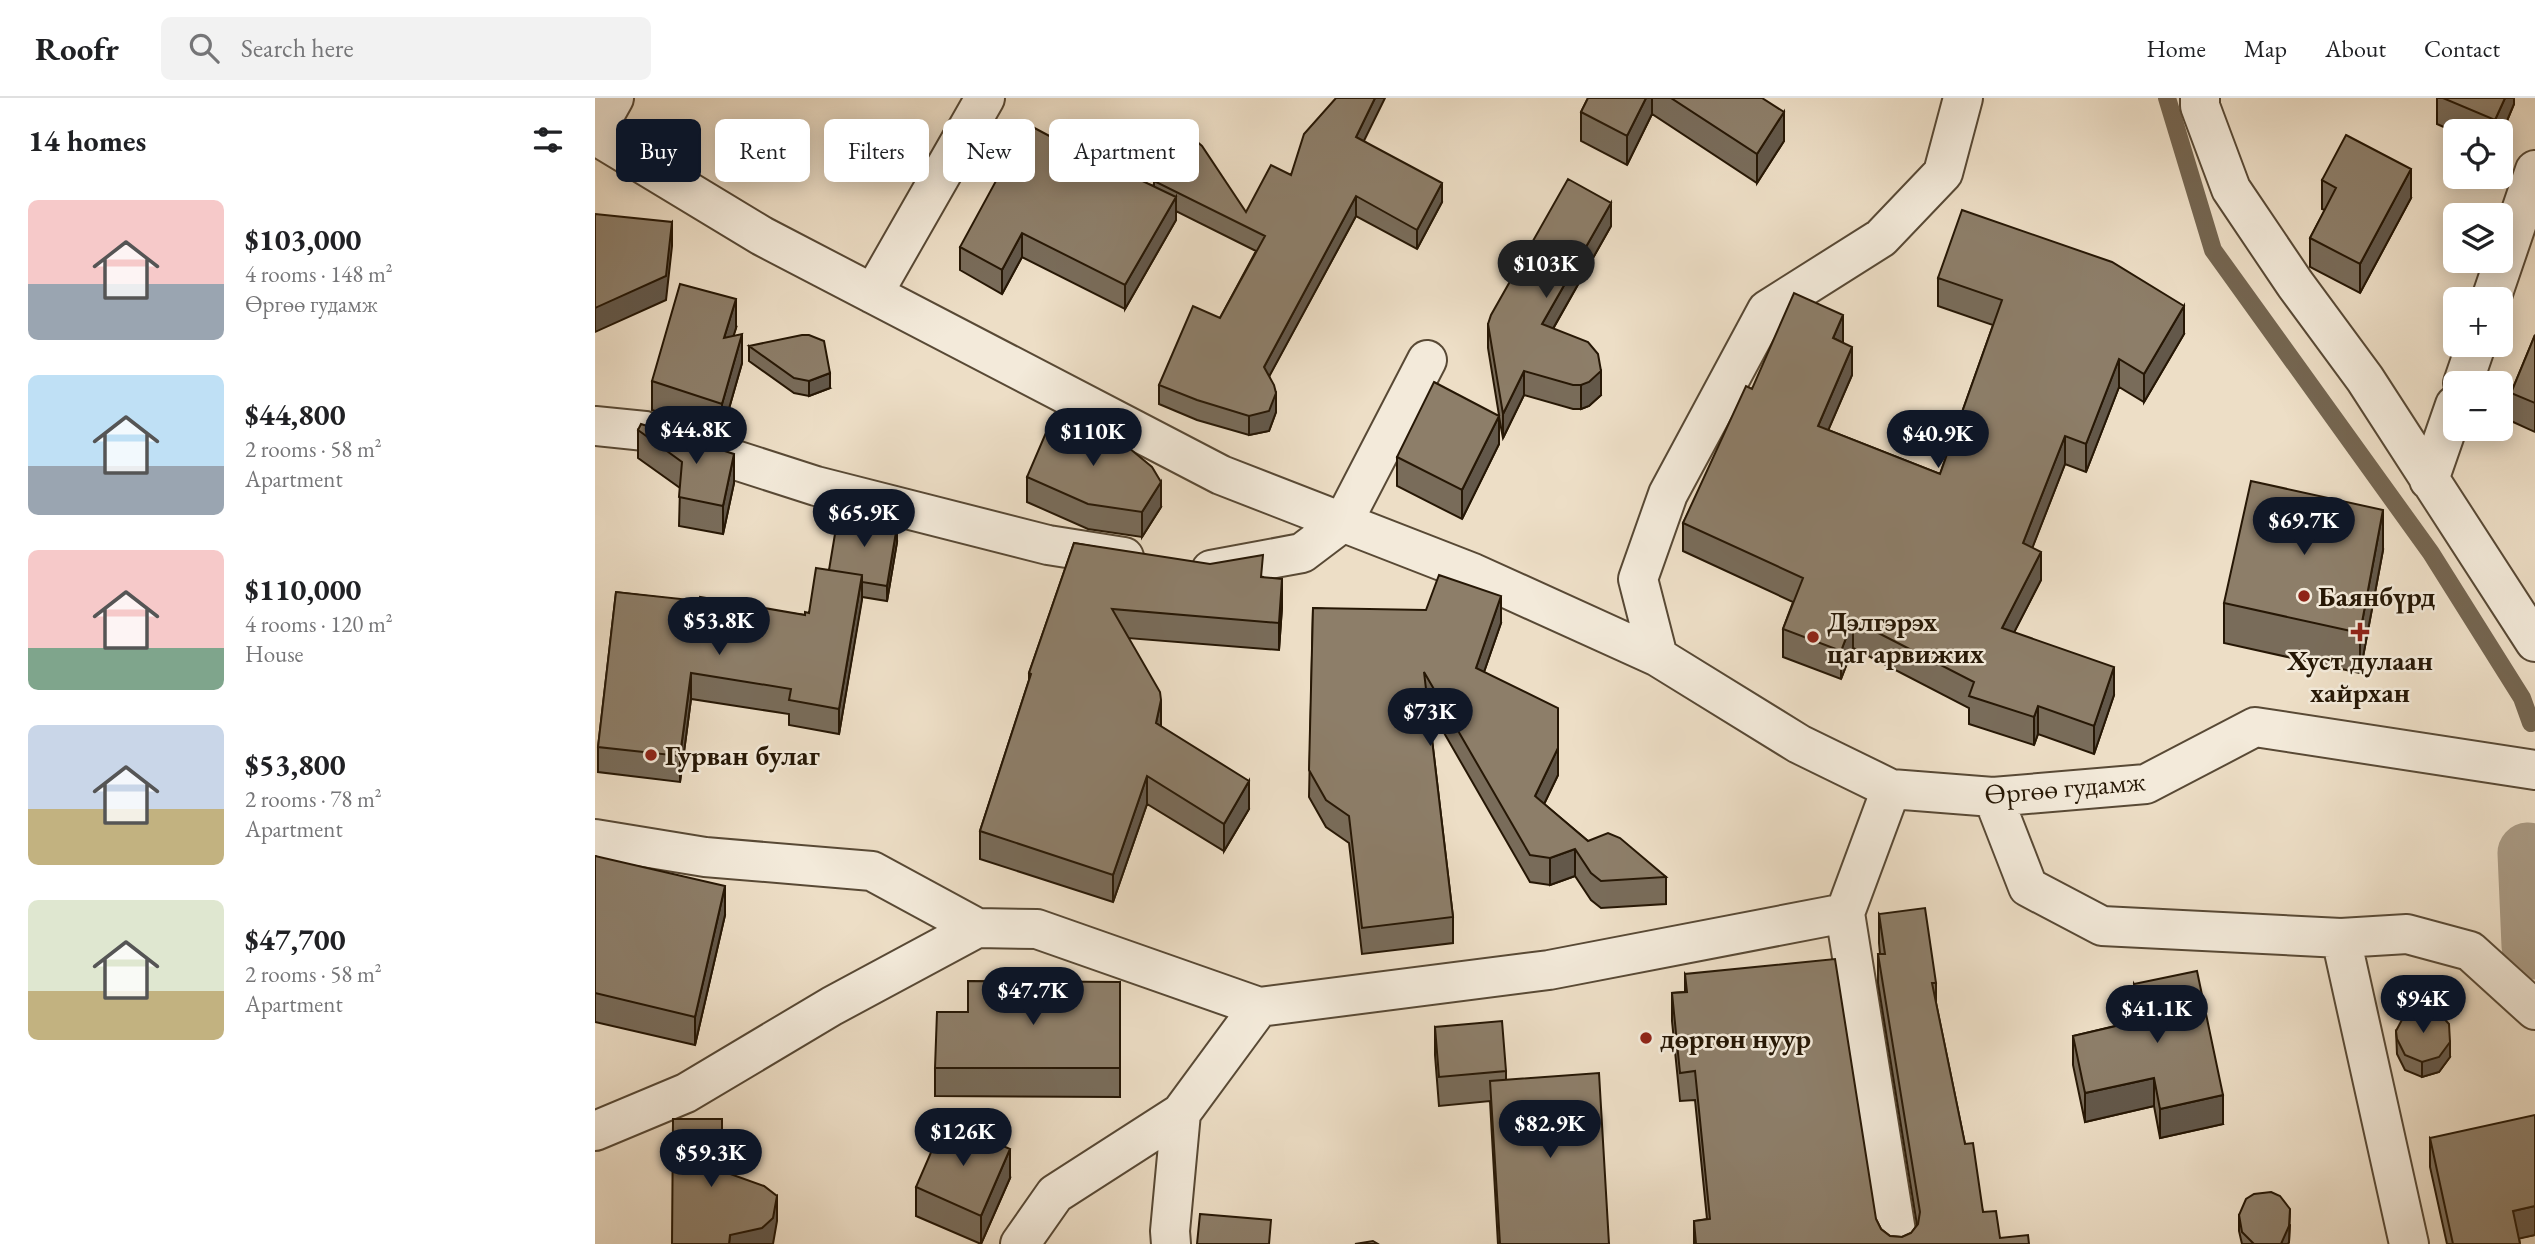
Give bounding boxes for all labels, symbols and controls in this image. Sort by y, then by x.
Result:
search box [161,17,651,80]
text: Roofr [35,27,119,70]
icon: search [185,29,223,67]
text: Search here [241,31,354,65]
text: Home [2146,33,2206,64]
text: Map [2244,33,2287,64]
text: About [2325,33,2386,64]
text: Contact [2424,33,2500,64]
chip: Buy [616,119,701,182]
chip: Rent [715,119,810,182]
chip: Filters [824,119,929,182]
chip: New [943,119,1035,182]
chip: Apartment [1049,119,1199,182]
map controls [2443,119,2513,441]
button: locate [2443,119,2513,189]
text: 14 homes [28,121,146,160]
icon: filters [529,121,567,159]
button: layers [2443,203,2513,273]
text: $103,000 [245,220,361,259]
icon: home [84,228,168,312]
pin: $103K [1497,240,1595,300]
text: $103K [1514,248,1578,278]
text: 4 rooms · 148 m² [245,259,393,289]
button: + [2443,287,2513,357]
text: Өргөө гудамж [245,289,378,319]
button: − [2443,371,2513,441]
text: $44,800 [245,395,346,434]
icon: home [84,403,168,487]
pin: $44.8K [639,406,753,466]
pin: $110K [1044,408,1142,468]
pin: $40.9K [1881,410,1995,470]
text: $44.8K [661,414,731,444]
text: $110K [1061,416,1125,446]
text: $40.9K [1903,418,1973,448]
text: 2 rooms · 58 m² [245,434,382,464]
text: Apartment [245,464,343,494]
pin: $65.9K [807,490,921,549]
text: $65.9K [829,497,899,527]
pin: $69.7K [2247,498,2361,557]
text: $69.7K [2269,505,2339,535]
text: $110,000 [245,570,361,609]
icon: home [84,578,168,662]
place label: Баянбүрд [2318,578,2436,614]
marker: Баянбүрд [2296,588,2312,604]
pin: $53.8K [662,598,776,657]
place label: Дэлгэрэх цаг арвижих [1827,603,1984,671]
text: $53.8K [684,605,754,635]
text: 4 rooms · 120 m² [245,609,393,639]
marker: Хуст дулаан хайрхан [2352,624,2368,640]
marker: Дэлгэрэх цаг арвижих [1805,629,1821,645]
text: House [245,639,304,669]
place label: Хуст дулаан хайрхан [2286,642,2433,710]
pin: $73K [1389,688,1471,748]
text: $73K [1404,696,1456,726]
place label: Гурван булаг [665,737,820,773]
text: $53,800 [245,745,346,784]
marker: Гурван булаг [643,747,659,763]
icon: home [84,753,168,837]
street label: Өргөө гудамж [1983,762,2147,812]
text: 2 rooms · 78 m² [245,784,382,814]
text: Apartment [245,814,343,844]
text: $47,700 [245,920,346,959]
icon: home [84,928,168,1012]
text: 2 rooms · 58 m² [245,959,382,989]
pin: $47.7K [976,968,1090,1027]
text: $47.7K [998,975,1068,1005]
pin: $94K [2382,976,2464,1035]
text: $94K [2397,983,2449,1013]
pin: $41.1K [2100,986,2214,1045]
text: Apartment [245,989,343,1019]
text: $41.1K [2122,993,2192,1023]
place label: дөргөн нуур [1660,1020,1811,1056]
marker: дөргөн нуур [1638,1030,1654,1046]
pin: $82.9K [1493,1100,1607,1160]
pin: $126K [914,1108,1012,1168]
text: $82.9K [1515,1108,1585,1138]
text: $126K [931,1116,995,1146]
pin: $59.3K [654,1130,768,1189]
text: $59.3K [676,1137,746,1167]

